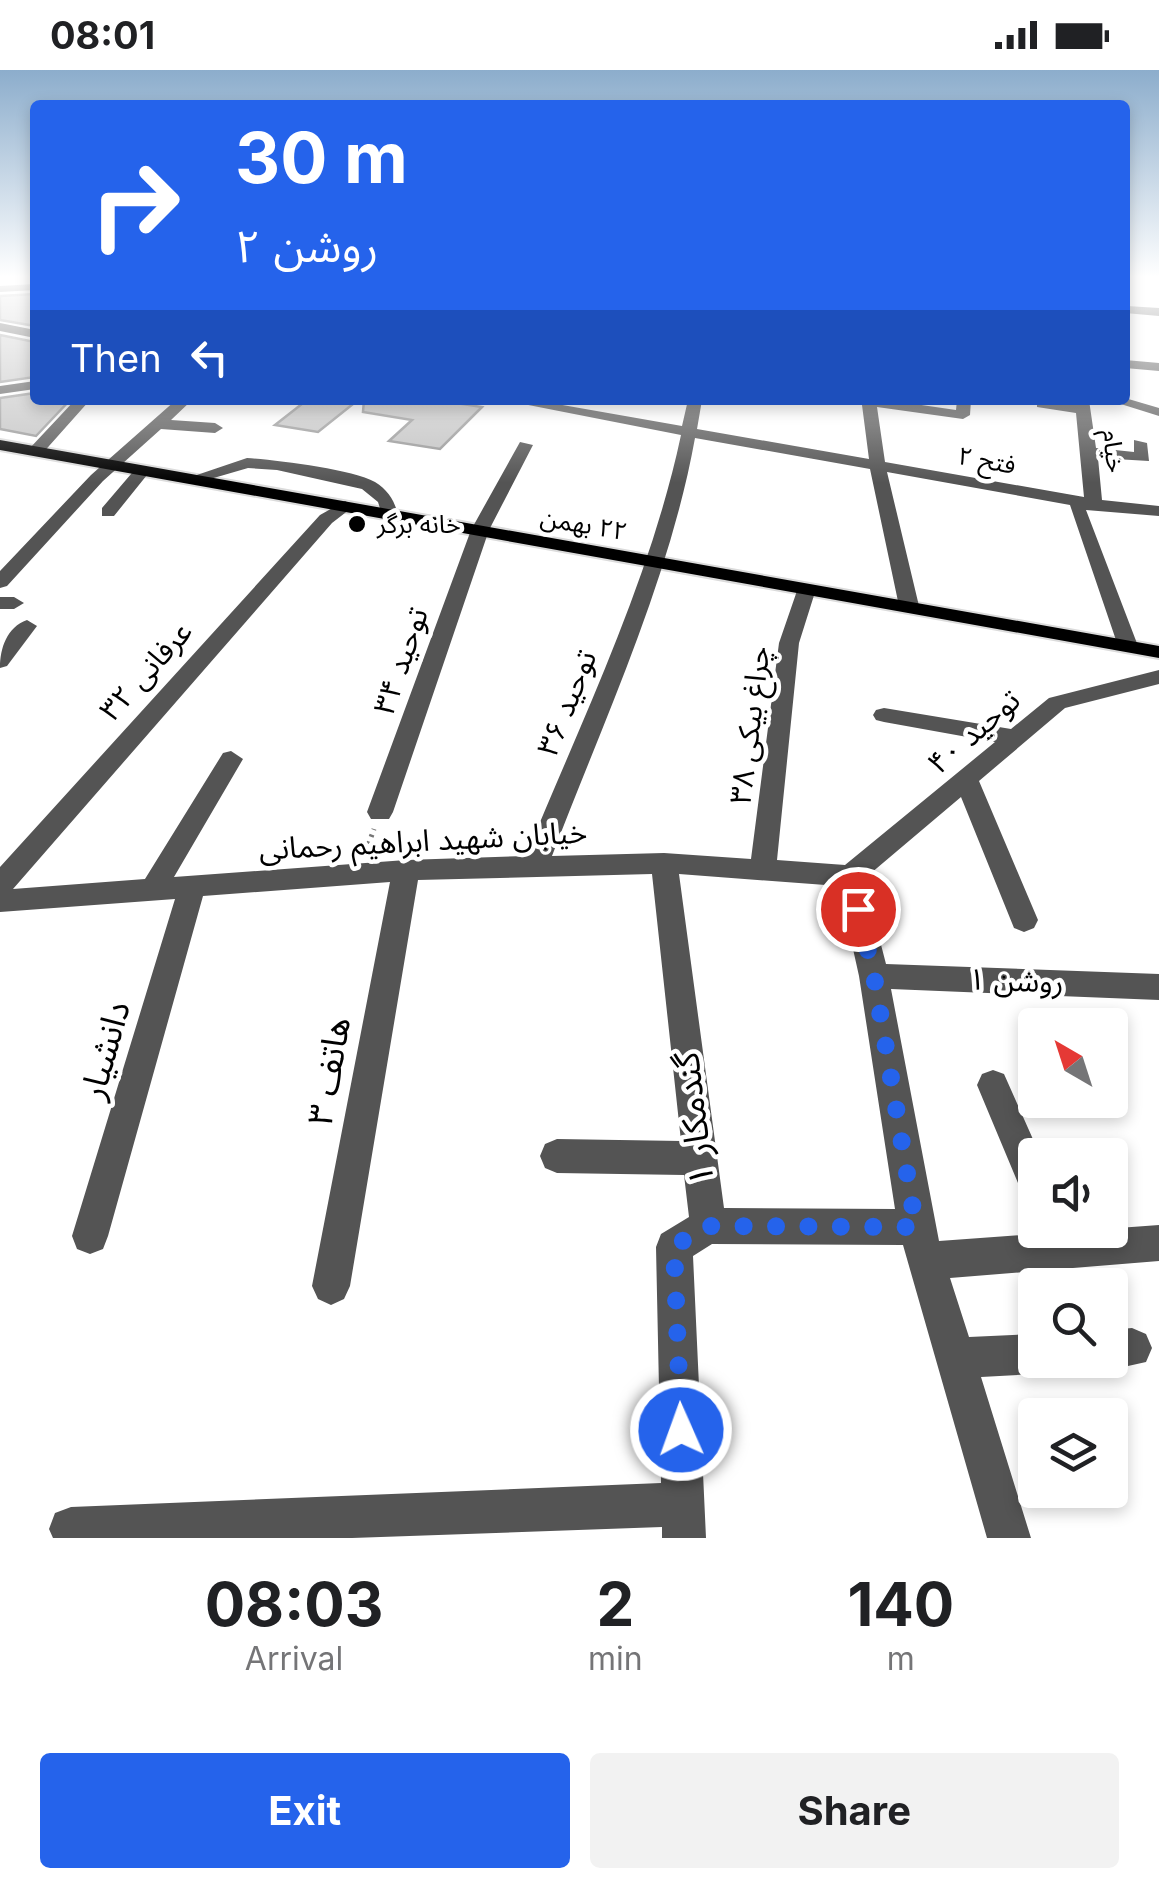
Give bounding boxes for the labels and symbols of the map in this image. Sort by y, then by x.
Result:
street label: خیام [1092,428,1132,475]
street label: فتح ۲ [955,440,1018,484]
street label: ٢٢ بهمن [538,502,630,546]
place label: خانه برگر [376,509,461,539]
marker: خانه برگر [346,513,368,535]
street label: توحید ۳۴ [365,602,435,719]
street label: عرفانی ۳۲ [91,613,199,727]
street label: چراغ بیکی ۳۸ [721,644,782,807]
street label: توحید ۳۶ [529,645,604,761]
street label: توحید ۴۰ [920,681,1027,781]
street label: خیابان شهید ابراهیم رحمانی [258,813,588,873]
pin [816,867,901,952]
street label: روشن ۱ [968,960,1064,1000]
street label: دانشیار [70,996,139,1105]
north arrow [1018,1008,1128,1118]
street label: هاتف ۳ [298,1013,358,1128]
street label: گندمکار ۱ [664,1049,723,1188]
position arrow [629,1378,733,1482]

